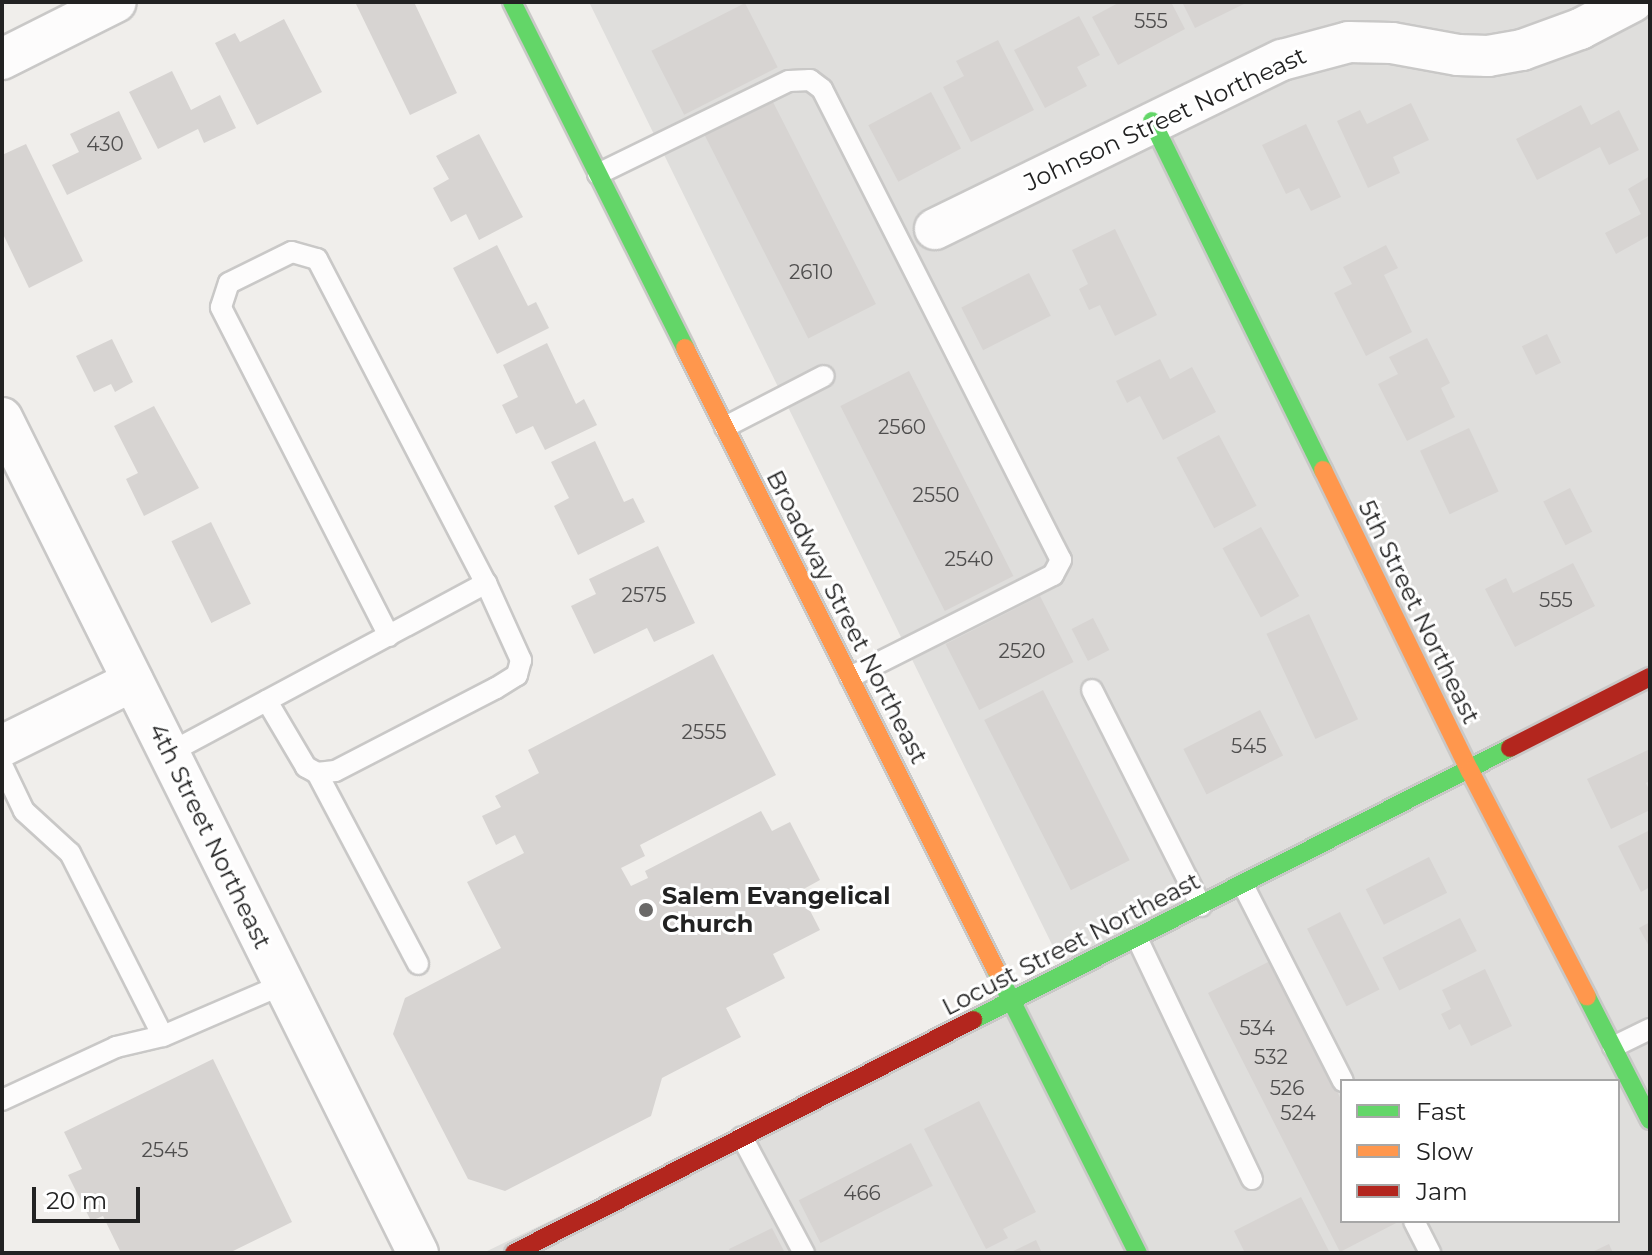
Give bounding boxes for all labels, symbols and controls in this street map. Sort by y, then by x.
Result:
house number: 555 [1134,9,1168,33]
street label: Johnson Street Northeast [1019,41,1311,197]
house number: 430 [86,132,124,156]
house number: 2610 [789,260,833,284]
house number: 2560 [878,415,926,439]
street label: Broadway Street Northeast [760,465,934,769]
house number: 2550 [912,483,960,507]
street label: 5th Street Northeast [1352,496,1486,728]
house number: 2540 [944,547,994,571]
house number: 2575 [621,583,667,607]
house number: 555 [1539,588,1573,612]
house number: 2520 [998,639,1046,663]
street label: 4th Street Northeast [143,719,277,953]
house number: 2555 [681,720,727,744]
house number: 545 [1231,734,1267,758]
street label: Locust Street Northeast [937,866,1205,1022]
place label: Salem Evangelical Church [662,882,890,938]
marker: Salem Evangelical Church [637,901,655,919]
house number: 534 [1239,1016,1275,1040]
house number: 532 [1254,1045,1288,1069]
house number: 526 [1270,1076,1304,1100]
legend [1340,1079,1620,1223]
text: Fast [1416,1097,1466,1126]
house number: 524 [1280,1101,1316,1125]
text: Slow [1416,1137,1473,1166]
house number: 2545 [141,1138,189,1162]
scale bar [36,1171,144,1221]
text: Jam [1416,1177,1468,1206]
house number: 466 [843,1181,881,1205]
text: 20 m [46,1186,107,1215]

